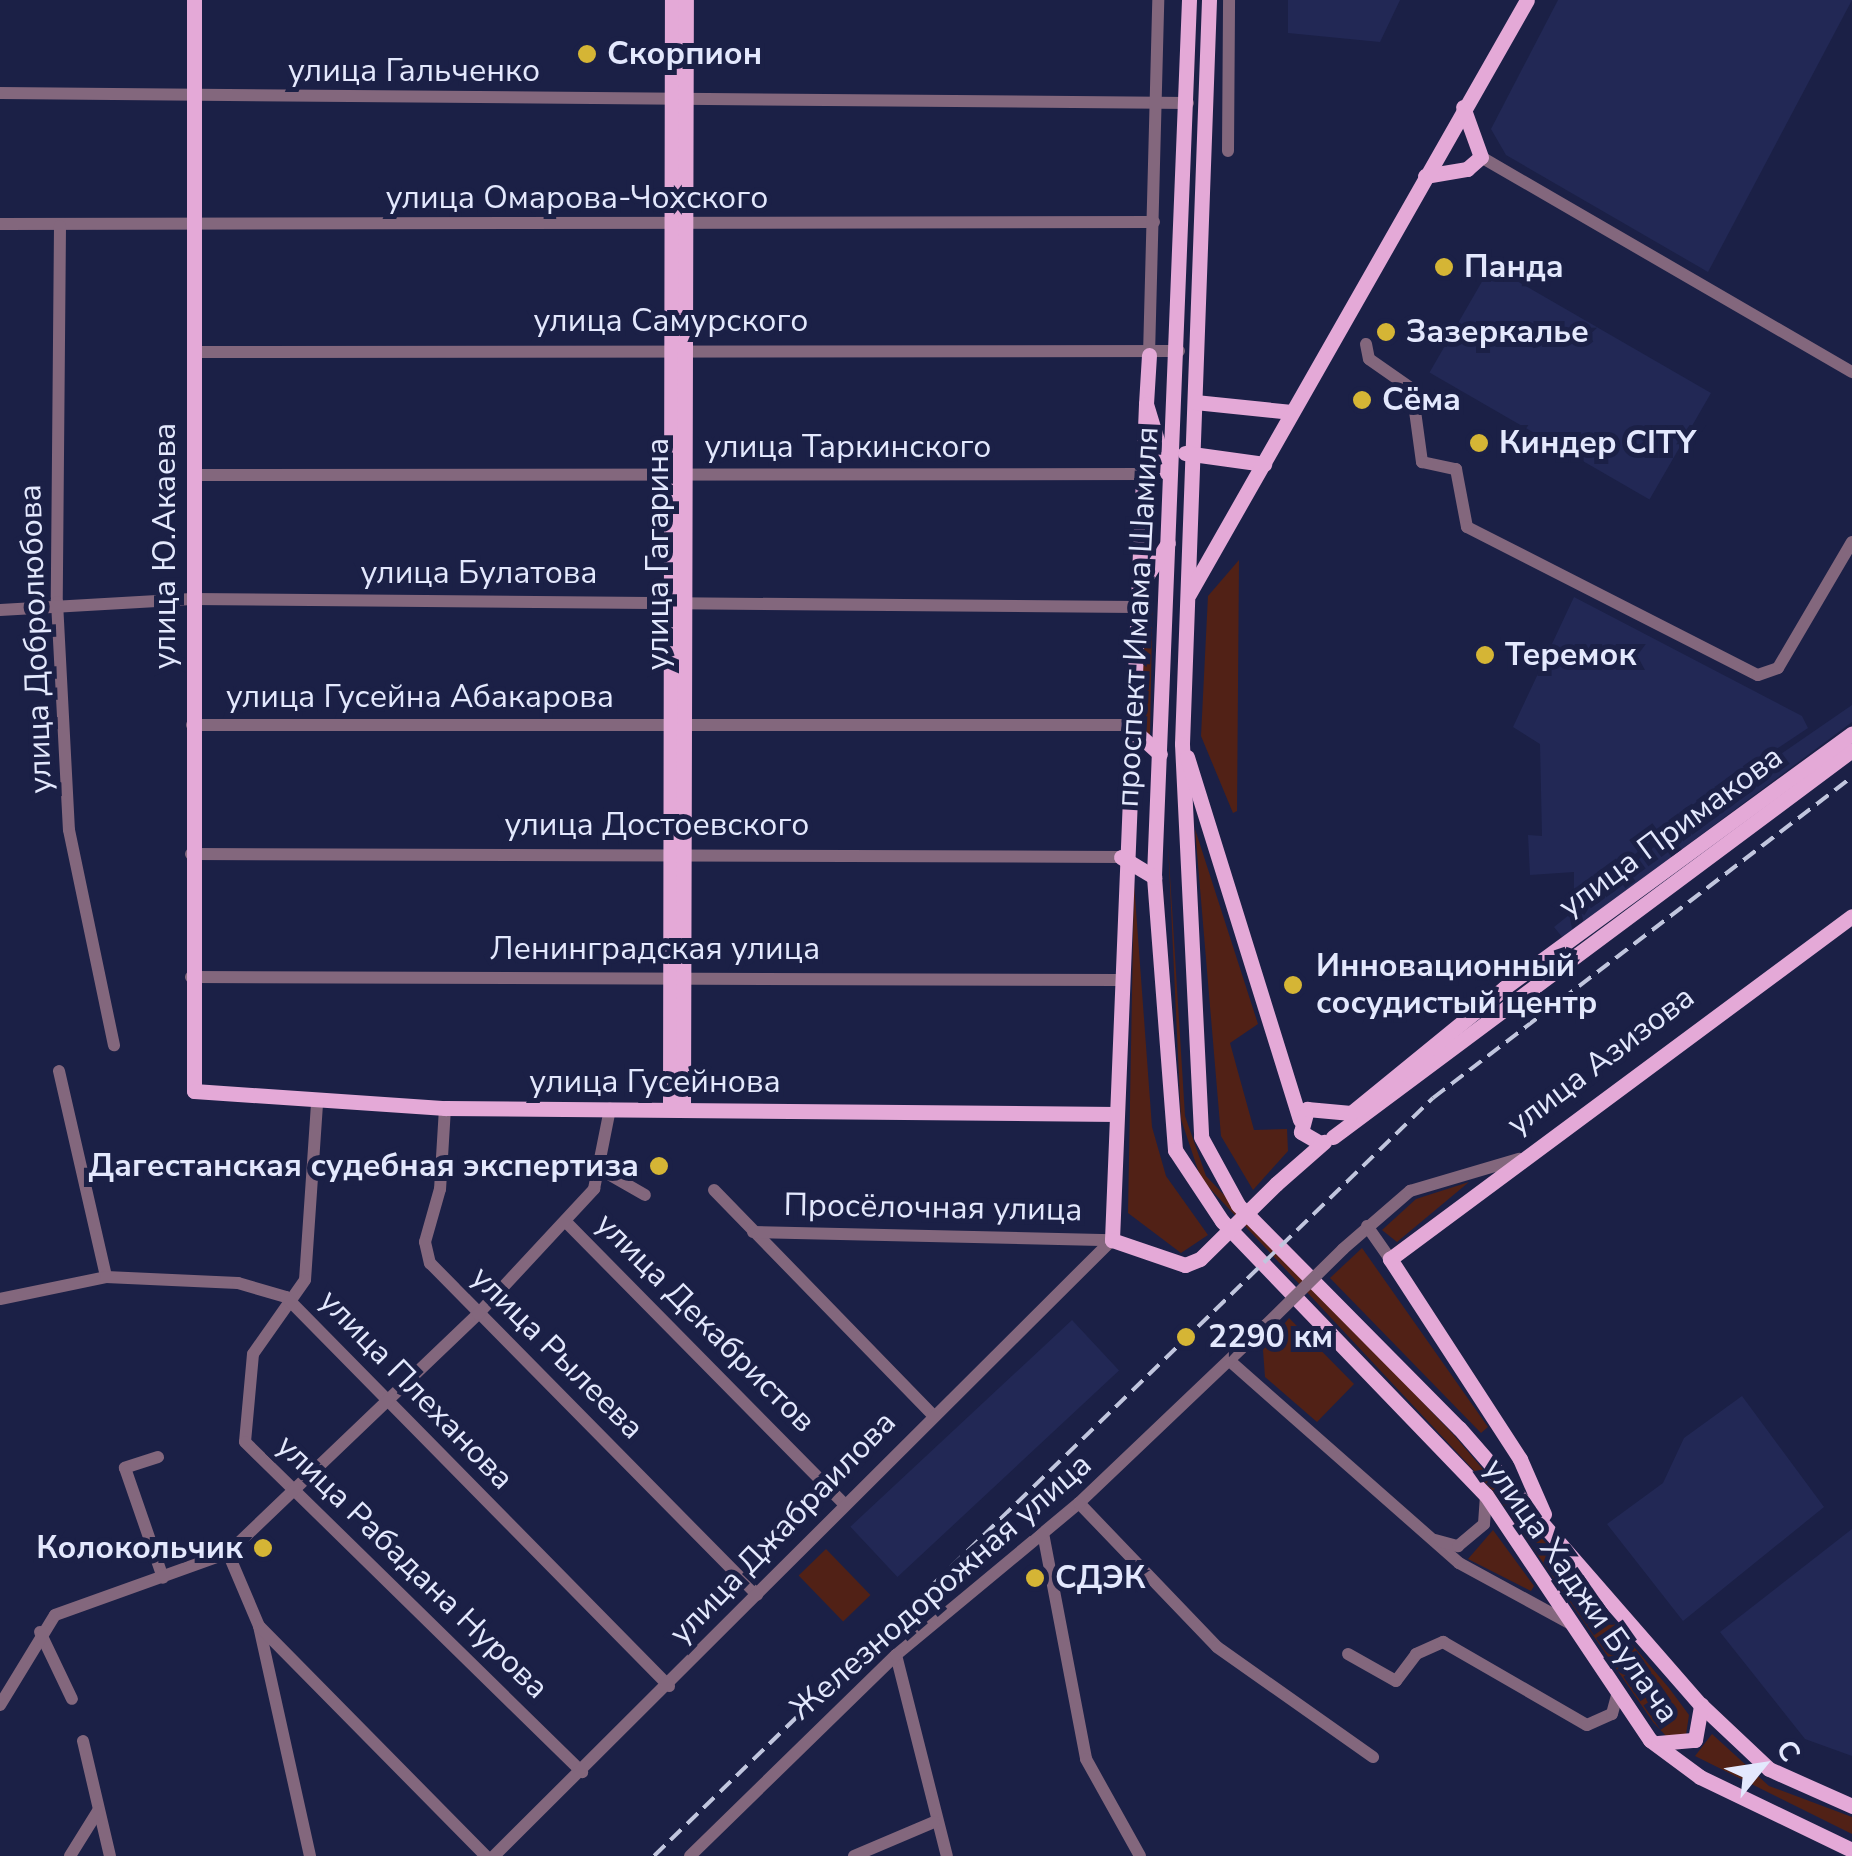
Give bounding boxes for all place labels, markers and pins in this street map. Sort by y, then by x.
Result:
place label: Скорпион [607,35,762,73]
marker: Скорпион [576,43,598,65]
place label: Панда [1464,248,1564,286]
marker: Панда [1433,256,1455,278]
place label: Зазеркалье [1406,313,1589,351]
marker: Зазеркалье [1375,321,1397,343]
place label: Сёма [1382,381,1461,419]
marker: Сёма [1351,389,1373,411]
place label: Киндер CITY [1499,424,1696,462]
marker: Киндер CITY [1468,432,1490,454]
place label: Теремок [1505,636,1636,674]
marker: Теремок [1474,644,1496,666]
place label: Инновационный сосудистый центр [1316,948,1597,1023]
marker: Инновационный сосудистый центр [1280,972,1306,998]
place label: Дагестанская судебная экспертиза [89,1147,639,1185]
marker: Дагестанская судебная экспертиза [648,1155,670,1177]
place label: 2290 км [1208,1318,1333,1356]
marker: 2290 км [1173,1324,1199,1350]
place label: Колокольчик [36,1529,243,1567]
marker: Колокольчик [252,1537,274,1559]
place label: СДЭК [1055,1559,1146,1597]
marker: СДЭК [1024,1567,1046,1589]

